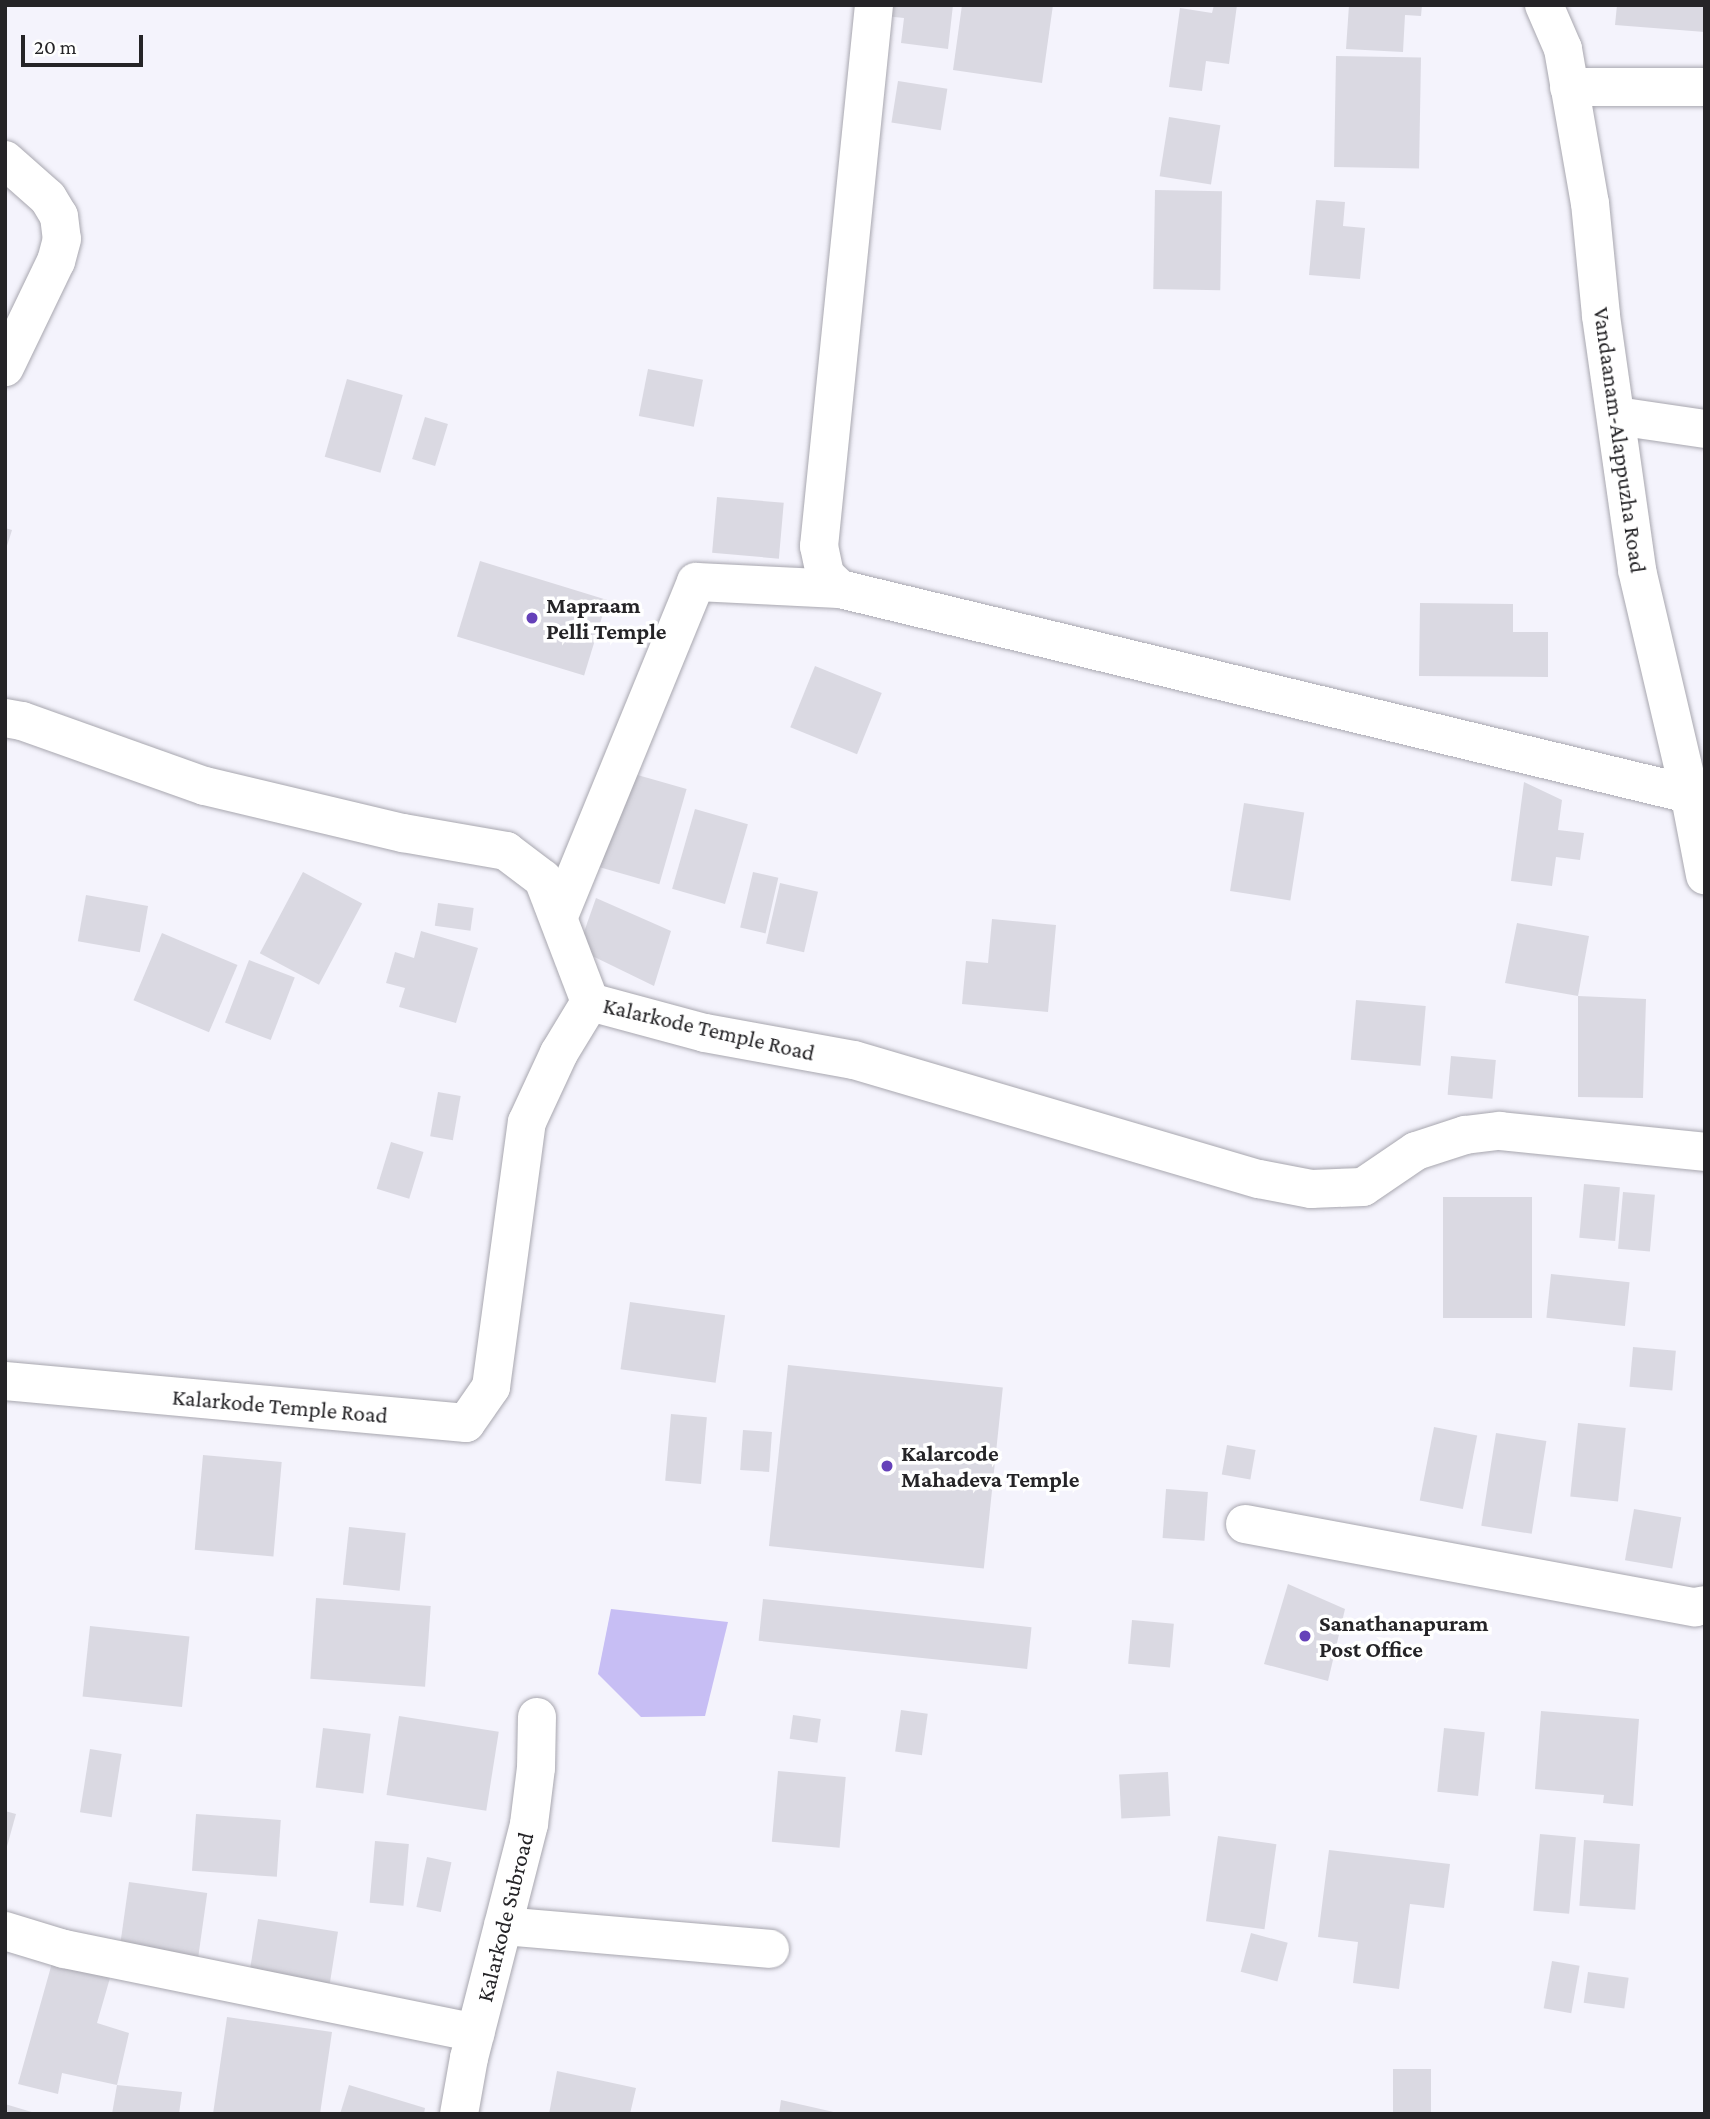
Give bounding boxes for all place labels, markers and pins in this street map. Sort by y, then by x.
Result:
place label: Mapraam Pelli Temple [546,591,667,645]
marker: Mapraam Pelli Temple [524,610,540,626]
place label: Kalarcode Mahadeva Temple [901,1439,1079,1493]
marker: Kalarcode Mahadeva Temple [879,1458,895,1474]
place label: Sanathanapuram Post Office [1319,1609,1488,1663]
marker: Sanathanapuram Post Office [1297,1628,1313,1644]

